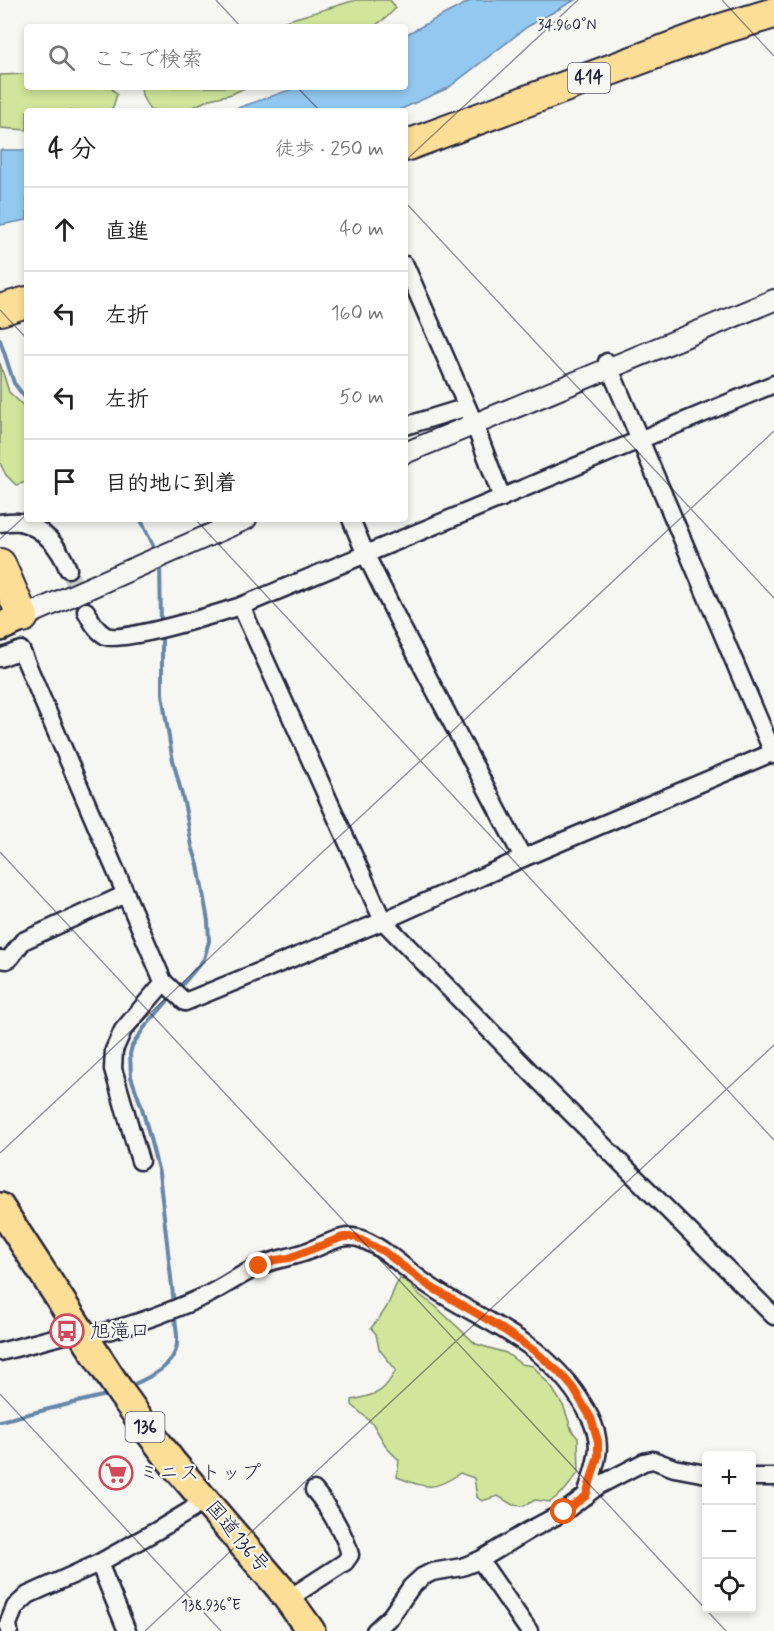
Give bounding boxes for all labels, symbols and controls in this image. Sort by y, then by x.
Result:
text: 34.960°N [537,16,597,36]
search box [24,24,408,90]
icon: search [45,41,78,74]
text: ここで検索 [93,46,203,74]
road number: 414 [568,63,610,93]
text: 4 分 [48,133,96,167]
text: 徒歩 · 250 m [275,136,384,163]
icon: ahead [48,213,81,246]
text: 40 m [340,216,384,243]
text: 直進 [105,218,149,246]
icon: left [48,297,81,330]
text: 160 m [331,300,384,327]
text: 左折 [105,302,149,330]
icon: left [48,381,81,414]
text: 50 m [339,384,384,411]
text: 左折 [105,386,149,414]
icon: arrive [48,465,81,498]
text: 目的地に到着 [105,470,237,498]
route end [245,1252,271,1278]
bus stop icon: 旭滝口 [49,1313,85,1349]
place label: 旭滝口 [90,1318,150,1345]
road number: 136 [126,1412,164,1442]
map controls [702,1451,756,1613]
button: + [702,1451,756,1505]
supermarket icon: ミニストップ [98,1455,134,1491]
place label: ミニストップ [139,1460,261,1487]
street label: 国道136号 [199,1495,275,1579]
route start [550,1498,576,1524]
button: − [702,1505,756,1559]
button: locate [702,1559,756,1613]
text: 138.936°E [181,1596,241,1616]

